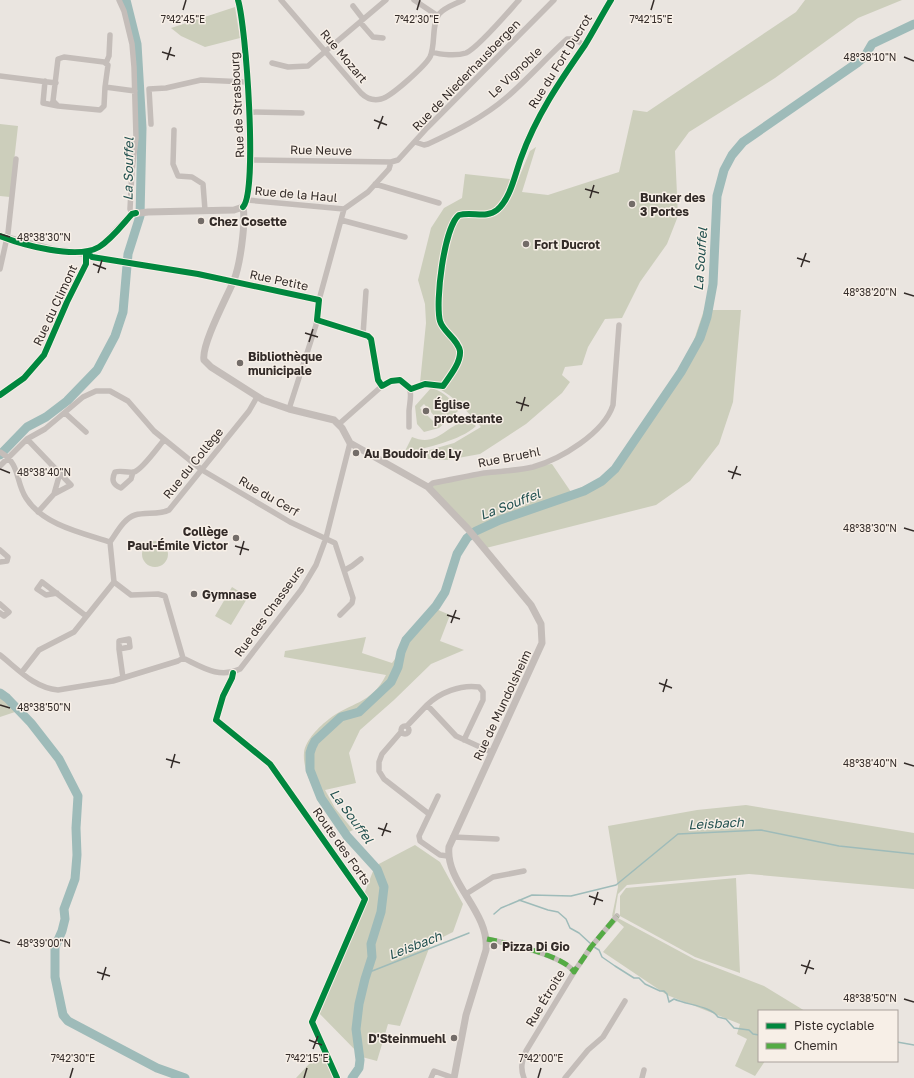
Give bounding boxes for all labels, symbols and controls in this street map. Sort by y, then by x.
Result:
street label: Rue du Fort Ducrot [525,11,595,111]
text: 7°42'45"E [161,13,205,25]
text: 7°42'30"E [395,13,439,25]
text: 7°42'15"E [629,13,673,25]
street label: Rue de Niederhausbergen [409,16,523,134]
street label: Rue Mozart [317,26,371,86]
street label: Le Vignoble [485,43,545,101]
text: 48°38'10"N [844,51,896,63]
street label: Rue de Strasbourg [227,52,247,158]
water label: La Souffel [119,136,137,201]
street label: Rue Neuve [290,142,352,158]
street label: Rue de la Haul [254,183,338,205]
place label: Bunker des 3 Portes [640,190,706,219]
marker: Bunker des 3 Portes [627,199,637,209]
place label: Chez Cosette [209,214,287,229]
marker: Chez Cosette [196,216,206,226]
water label: La Souffel [690,226,710,291]
text: 48°38'30"N [17,231,71,243]
place label: Fort Ducrot [534,237,600,252]
marker: Fort Ducrot [521,239,531,249]
street label: Rue du Climont [30,262,80,348]
street label: Rue Petite [248,266,310,294]
text: 48°38'20"N [843,286,897,298]
place label: Bibliothèque municipale [248,349,322,378]
marker: Bibliothèque municipale [235,358,245,368]
place label: Église protestante [434,397,502,426]
marker: Église protestante [421,406,431,416]
street label: Rue du Collège [160,424,226,502]
street label: Rue Bruehl [476,444,542,470]
place label: Au Boudoir de Ly [364,446,462,461]
marker: Au Boudoir de Ly [351,448,361,458]
text: 48°38'40"N [17,466,71,478]
street label: Rue du Cerf [236,473,302,520]
water label: La Souffel [478,485,543,523]
text: 48°38'30"N [843,522,897,534]
place label: Collège Paul-Émile Victor [127,524,228,553]
marker: Collège Paul-Émile Victor [231,533,241,543]
street label: Rue des Chasseurs [231,562,307,660]
place label: Gymnase [202,587,257,602]
marker: Gymnase [189,589,199,599]
street label: Rue de Mundolsheim [470,647,534,763]
text: 48°38'50"N [17,701,71,713]
text: 48°38'40"N [843,757,897,769]
water label: La Souffel [327,786,378,847]
street label: Route des Forts [310,804,374,888]
water label: Leisbach [688,814,745,832]
water label: Leisbach [386,927,445,962]
text: 48°39'00"N [17,937,71,949]
place label: Pizza Di Gio [502,939,570,954]
marker: Pizza Di Gio [489,941,499,951]
street label: Rue Étroite [522,967,568,1029]
text: 48°38'50"N [843,992,897,1004]
legend [758,1010,898,1062]
text: Piste cyclable [794,1018,874,1033]
place label: D'Steinmuehl [368,1031,446,1046]
marker: D'Steinmuehl [449,1033,459,1043]
text: Chemin [794,1038,838,1053]
text: 7°42'30"E [51,1052,95,1064]
text: 7°42'15"E [285,1052,329,1064]
text: 7°42'00"E [519,1052,563,1064]

